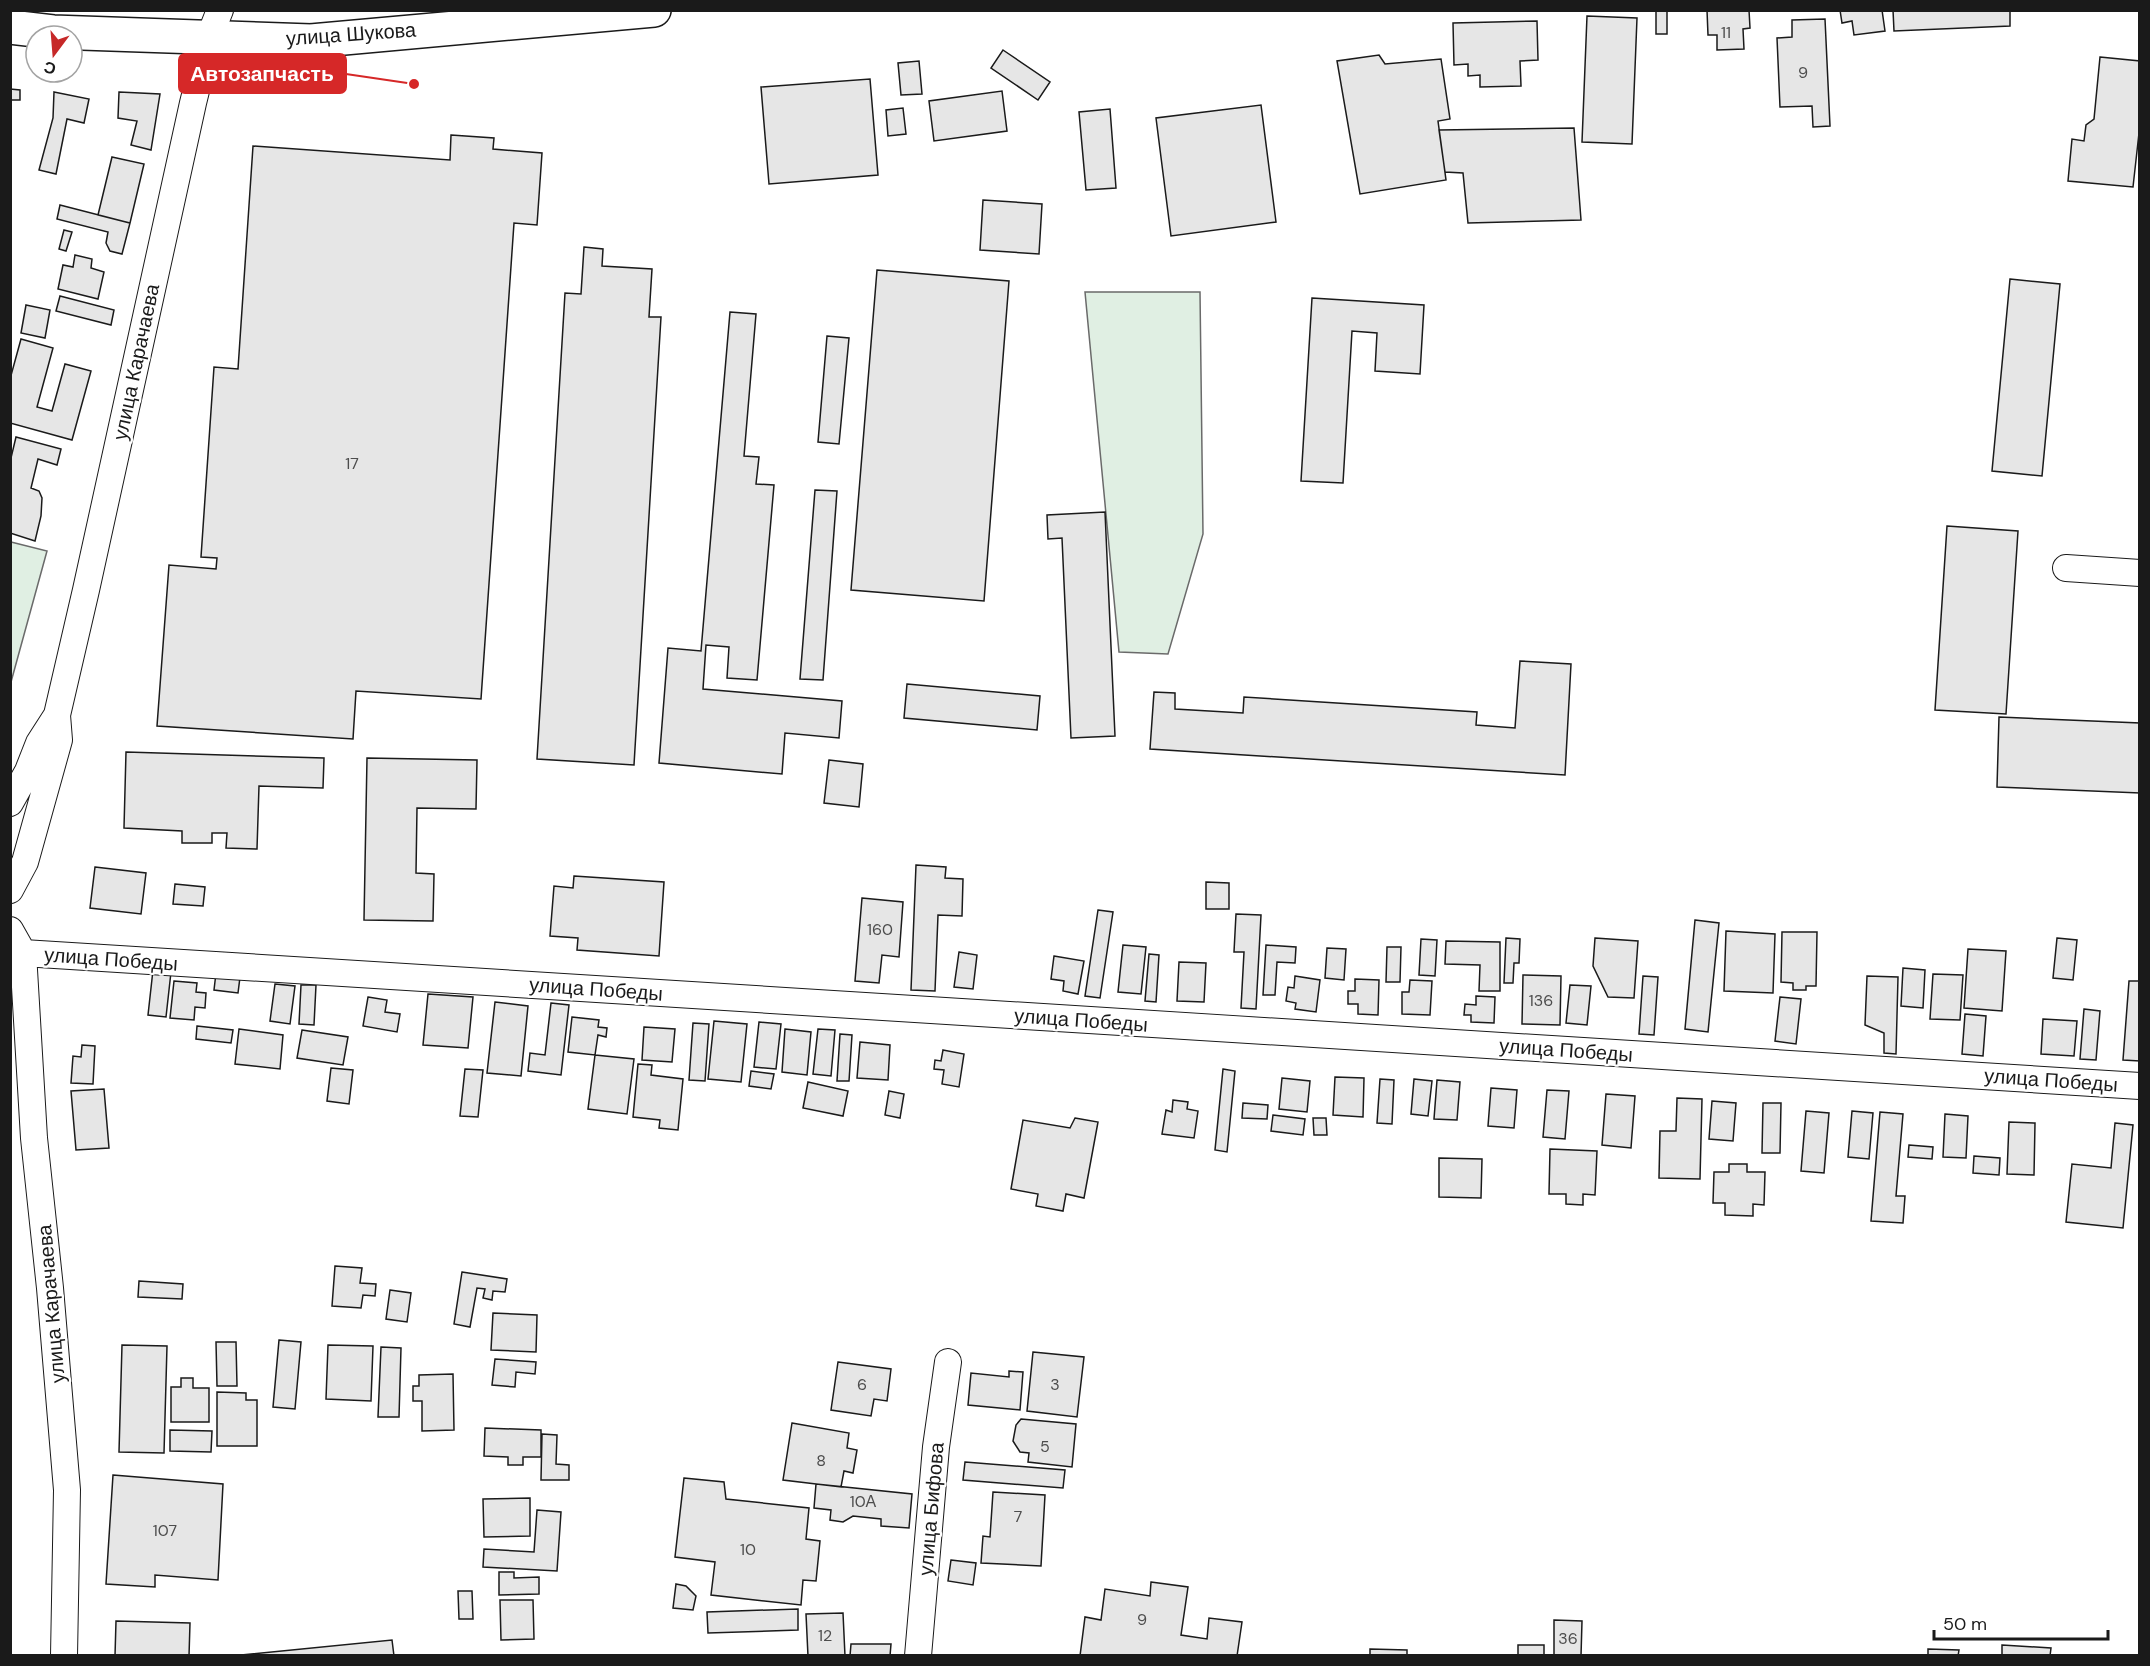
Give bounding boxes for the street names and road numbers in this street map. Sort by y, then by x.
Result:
street label: улица Шукова [285,16,418,52]
street label: улица Карачаева [107,281,165,443]
street label: улица Победы [43,941,179,977]
street label: улица Победы [528,971,664,1007]
street label: улица Победы [1013,1002,1149,1038]
street label: улица Победы [1498,1032,1634,1068]
street label: улица Победы [1983,1062,2119,1098]
street label: улица Карачаева [31,1223,71,1384]
street label: улица Бифова [912,1440,950,1577]

